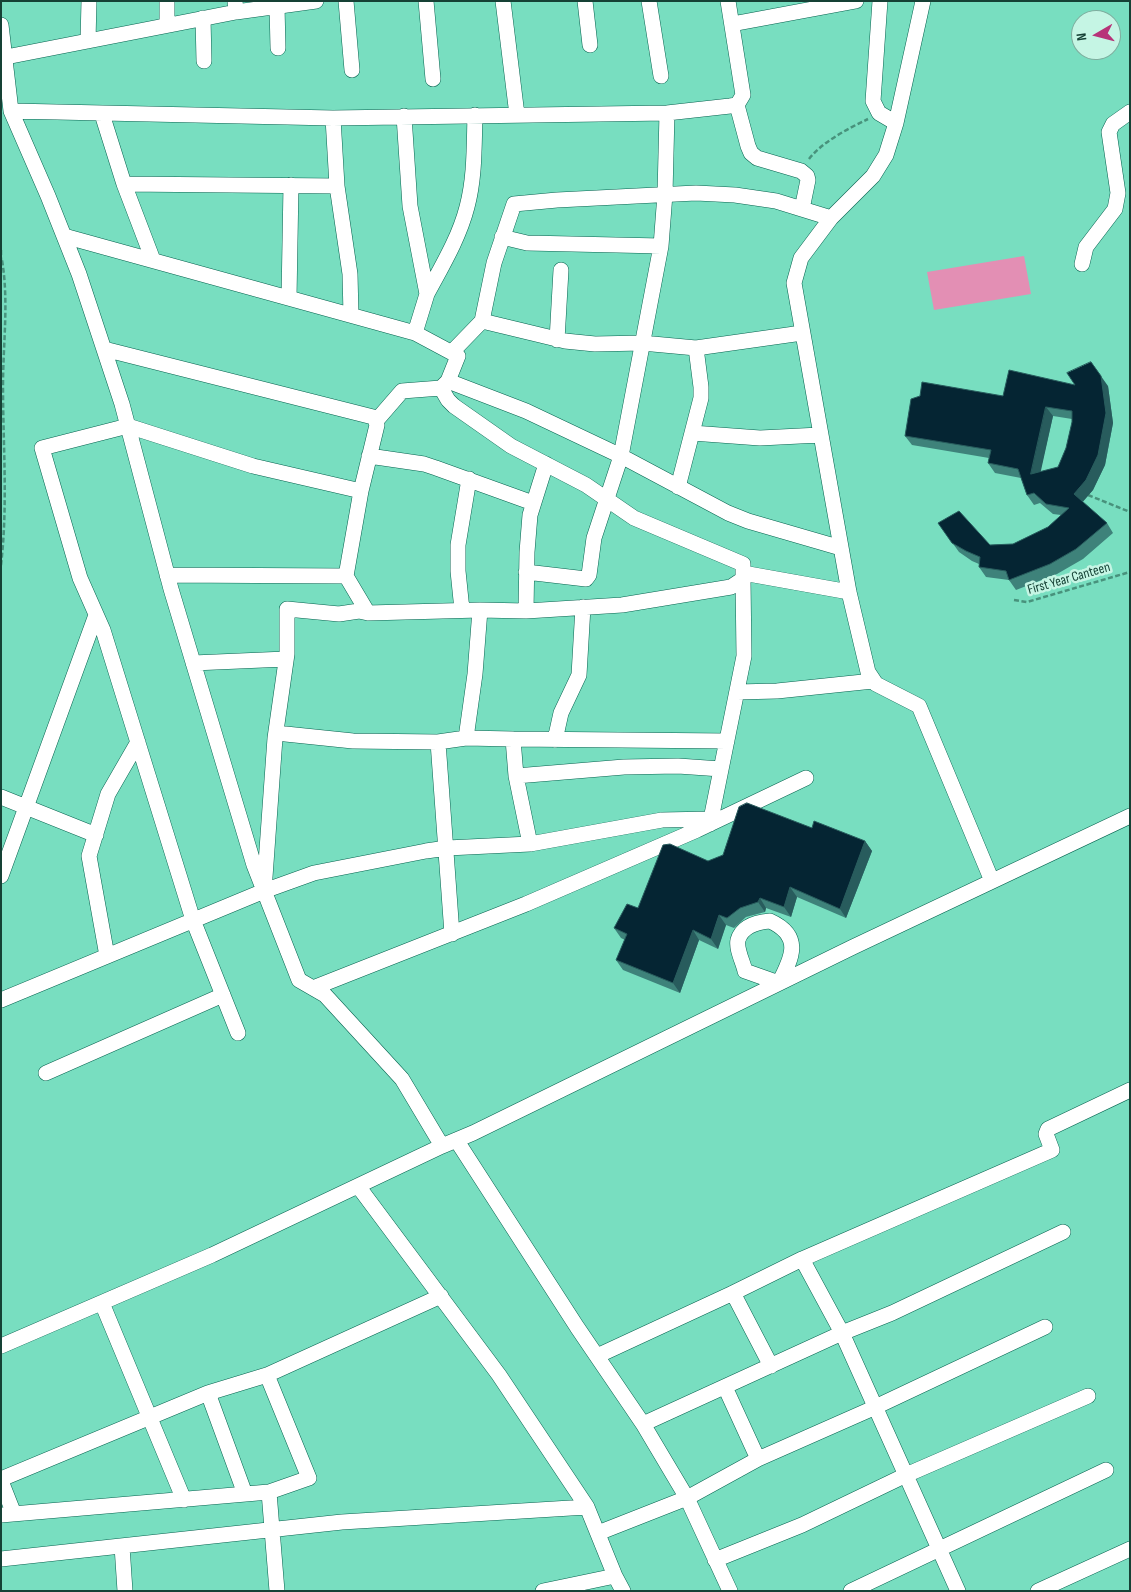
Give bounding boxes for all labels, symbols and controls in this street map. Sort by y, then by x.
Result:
north arrow [1071,10,1121,60]
text: N [1073,32,1091,42]
street label: First Year Canteen [1026,559,1112,599]

